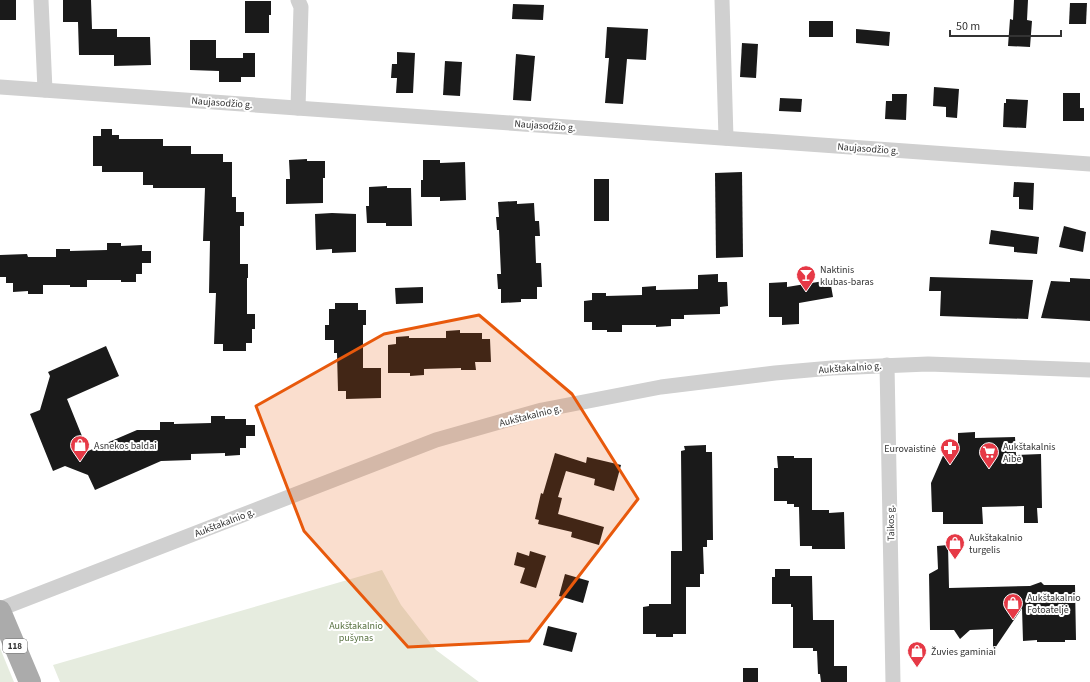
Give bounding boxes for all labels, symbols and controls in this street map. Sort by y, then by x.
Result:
scale bar [950,12,1061,38]
text: 50 m [956,18,980,35]
street label: Naujasodžio g. [191,94,253,112]
street label: Naujasodžio g. [514,117,576,135]
street label: Naujasodžio g. [837,140,899,158]
place label: Naktinis klubas-baras [820,263,874,289]
bar icon: Naktinis klubas-baras [795,264,817,292]
street label: Aukštakalnio g. [818,359,882,377]
street label: Aukštakalnio g. [498,402,563,430]
shop icon: Asnekos baldai [69,434,91,462]
pharmacy icon: Eurovaistinė [939,437,961,465]
place label: Asnekos baldai [94,439,157,453]
place label: Aukštakalnis Aibė [1003,440,1056,466]
supermarket icon: Aukštakalnis Aibė [978,441,1000,469]
place label: Eurovaistinė [884,442,936,456]
street label: Aukštakalnio g. [192,505,256,541]
street label: Taikos g. [884,505,898,541]
place label: Aukštakalnio turgelis [969,531,1023,557]
shop icon: Aukštakalnio turgelis [944,532,966,560]
place label: Aukštakalnio Fotoateljė [1027,591,1081,617]
shop icon: Aukštakalnio Fotoateljė [1002,592,1024,620]
park label: Aukštakalnio pušynas [329,619,383,645]
road number: 118 [3,639,27,653]
shop icon: Žuvies gaminiai [906,640,928,668]
place label: Žuvies gaminiai [931,645,996,659]

